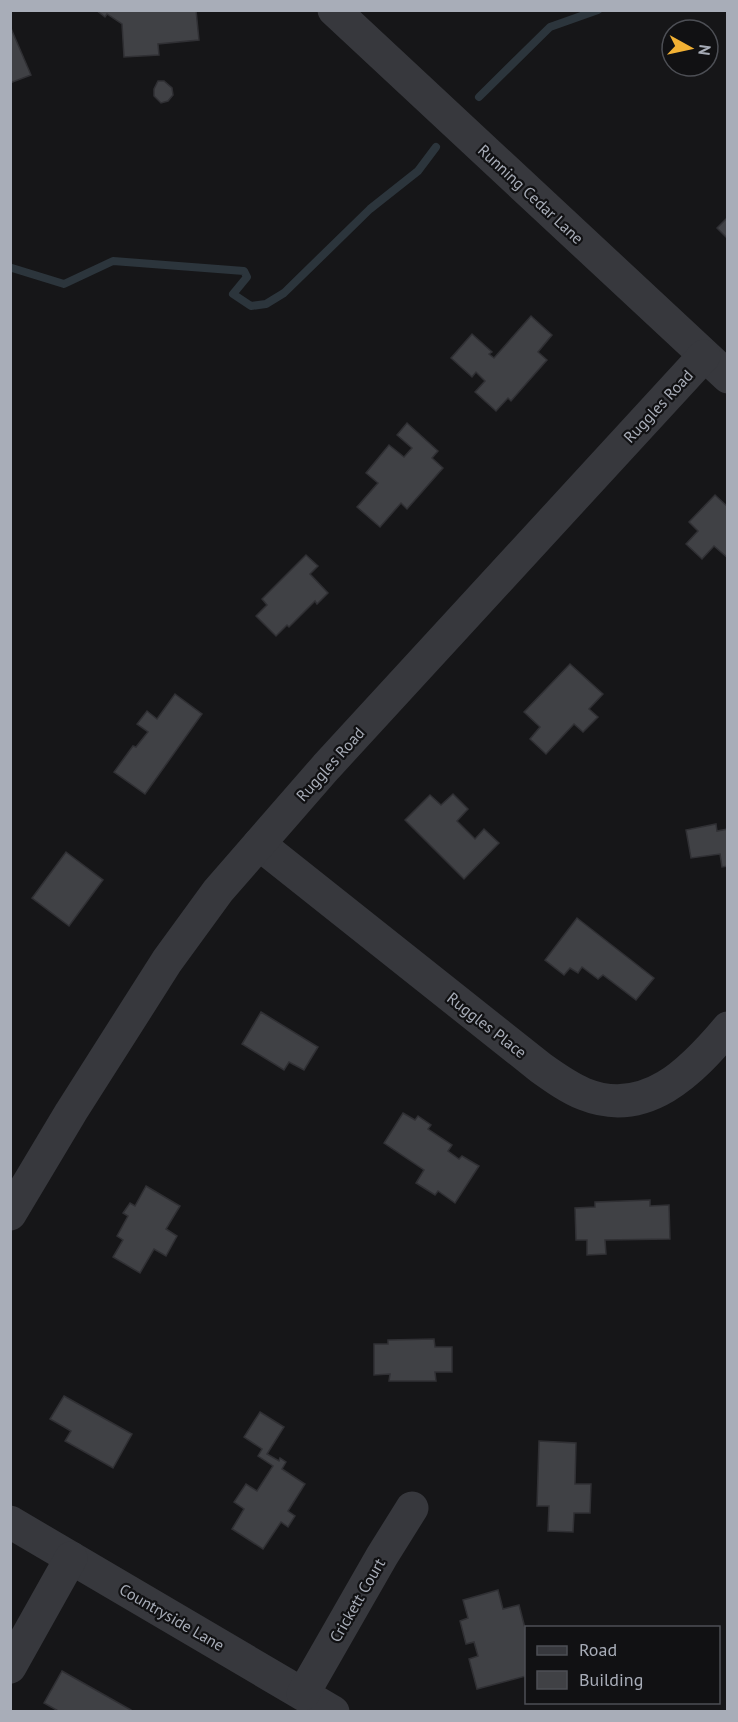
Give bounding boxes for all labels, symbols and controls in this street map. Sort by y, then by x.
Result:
north arrow [660,18,720,78]
text: N [694,43,715,57]
street label: Running Cedar Lane [474,140,588,248]
street label: Ruggles Road [619,365,697,447]
street label: Ruggles Road [292,723,368,805]
street label: Ruggles Place [443,988,531,1062]
street label: Crickett Court [325,1554,389,1646]
street label: Countryside Lane [116,1579,228,1655]
legend [525,1626,720,1704]
text: Road [579,1638,617,1661]
text: Building [579,1668,643,1691]

